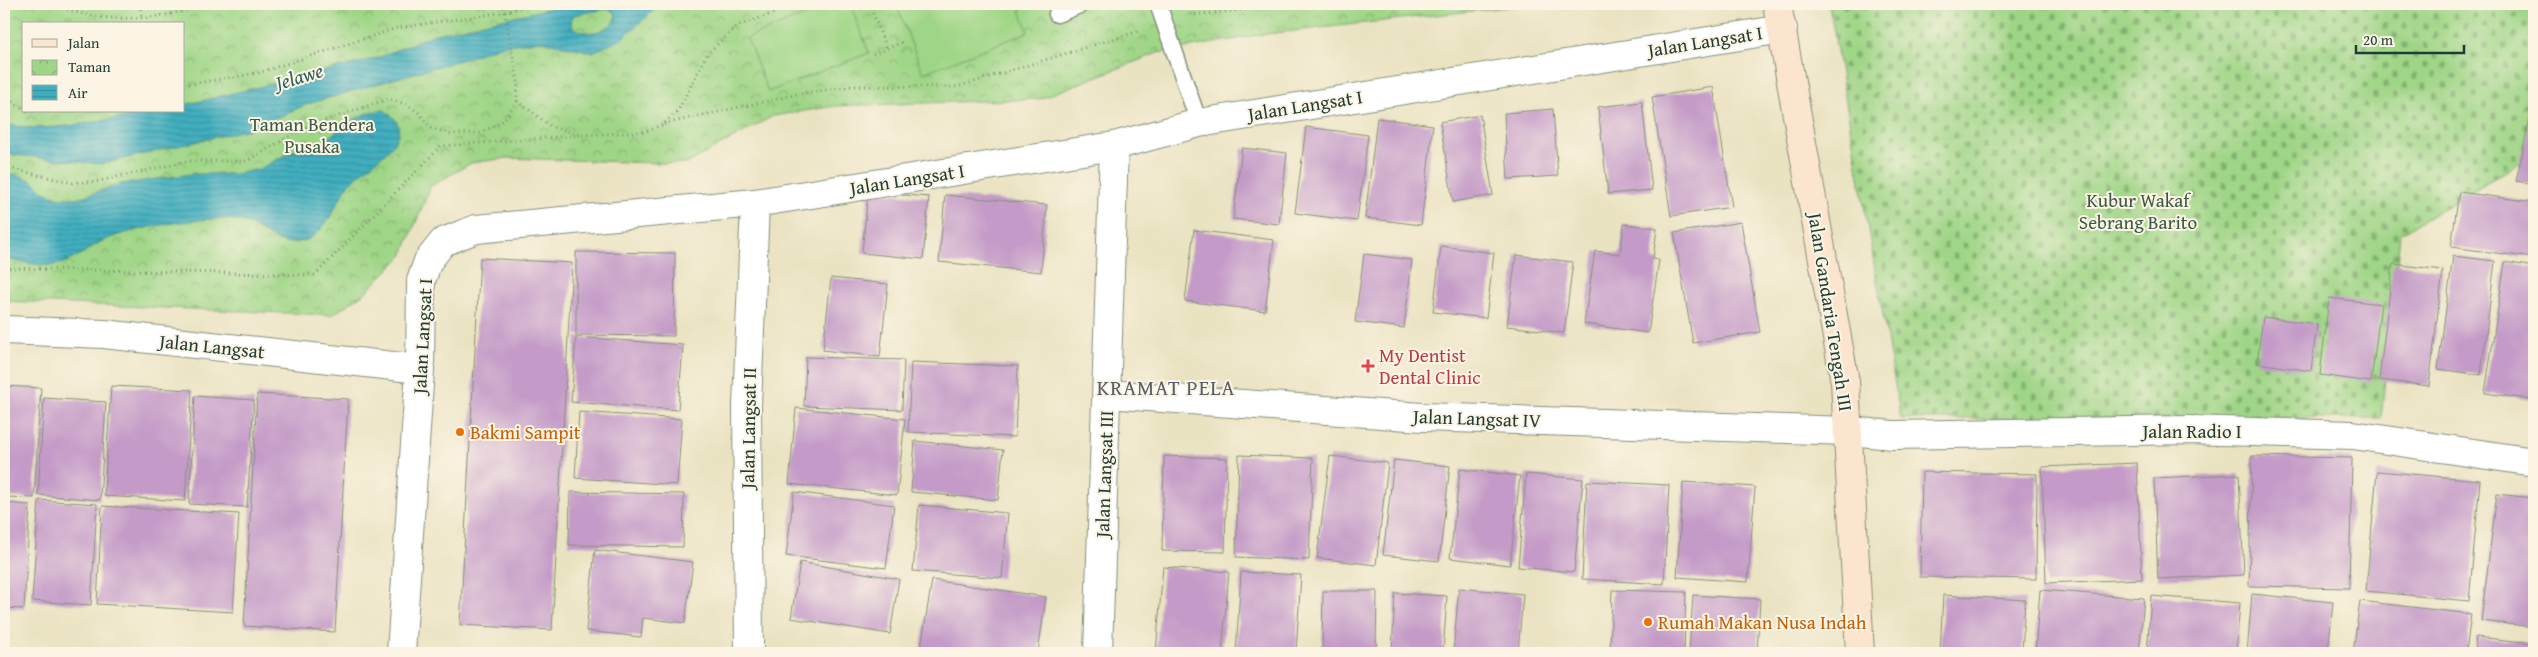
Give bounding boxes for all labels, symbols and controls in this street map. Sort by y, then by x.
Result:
street label: Jalan Langsat I [1644,18,1765,64]
legend [22,22,185,112]
scale bar [2356,22,2463,54]
text: 20 m [2363,29,2394,50]
text: Jalan [66,32,100,53]
water label: Jelawe [269,55,327,98]
text: Taman [68,56,111,77]
text: Air [68,82,88,103]
street label: Jalan Langsat I [1244,82,1365,128]
park label: Taman Bendera Pusaka [250,110,374,160]
street label: Jalan Langsat I [846,156,967,202]
park label: Kubur Wakaf Sebrang Barito [2079,186,2197,236]
street label: Jalan Gandaria Tengah III [1801,209,1861,413]
street label: Jalan Langsat I [405,277,439,397]
street label: Jalan Langsat [156,326,266,365]
place label: My Dentist Dental Clinic [1379,341,1481,391]
marker: My Dentist Dental Clinic [1361,359,1375,373]
street label: Jalan Langsat II [733,367,763,491]
district label: KRAMAT PELA [1097,372,1235,403]
street label: Jalan Langsat IV [1410,402,1542,434]
street label: Jalan Langsat III [1088,410,1120,540]
street label: Jalan Radio I [2140,417,2242,445]
place label: Bakmi Sampit [470,418,581,446]
marker: Bakmi Sampit [454,426,466,438]
place label: Rumah Makan Nusa Indah [1658,608,1867,636]
marker: Rumah Makan Nusa Indah [1642,616,1654,628]

